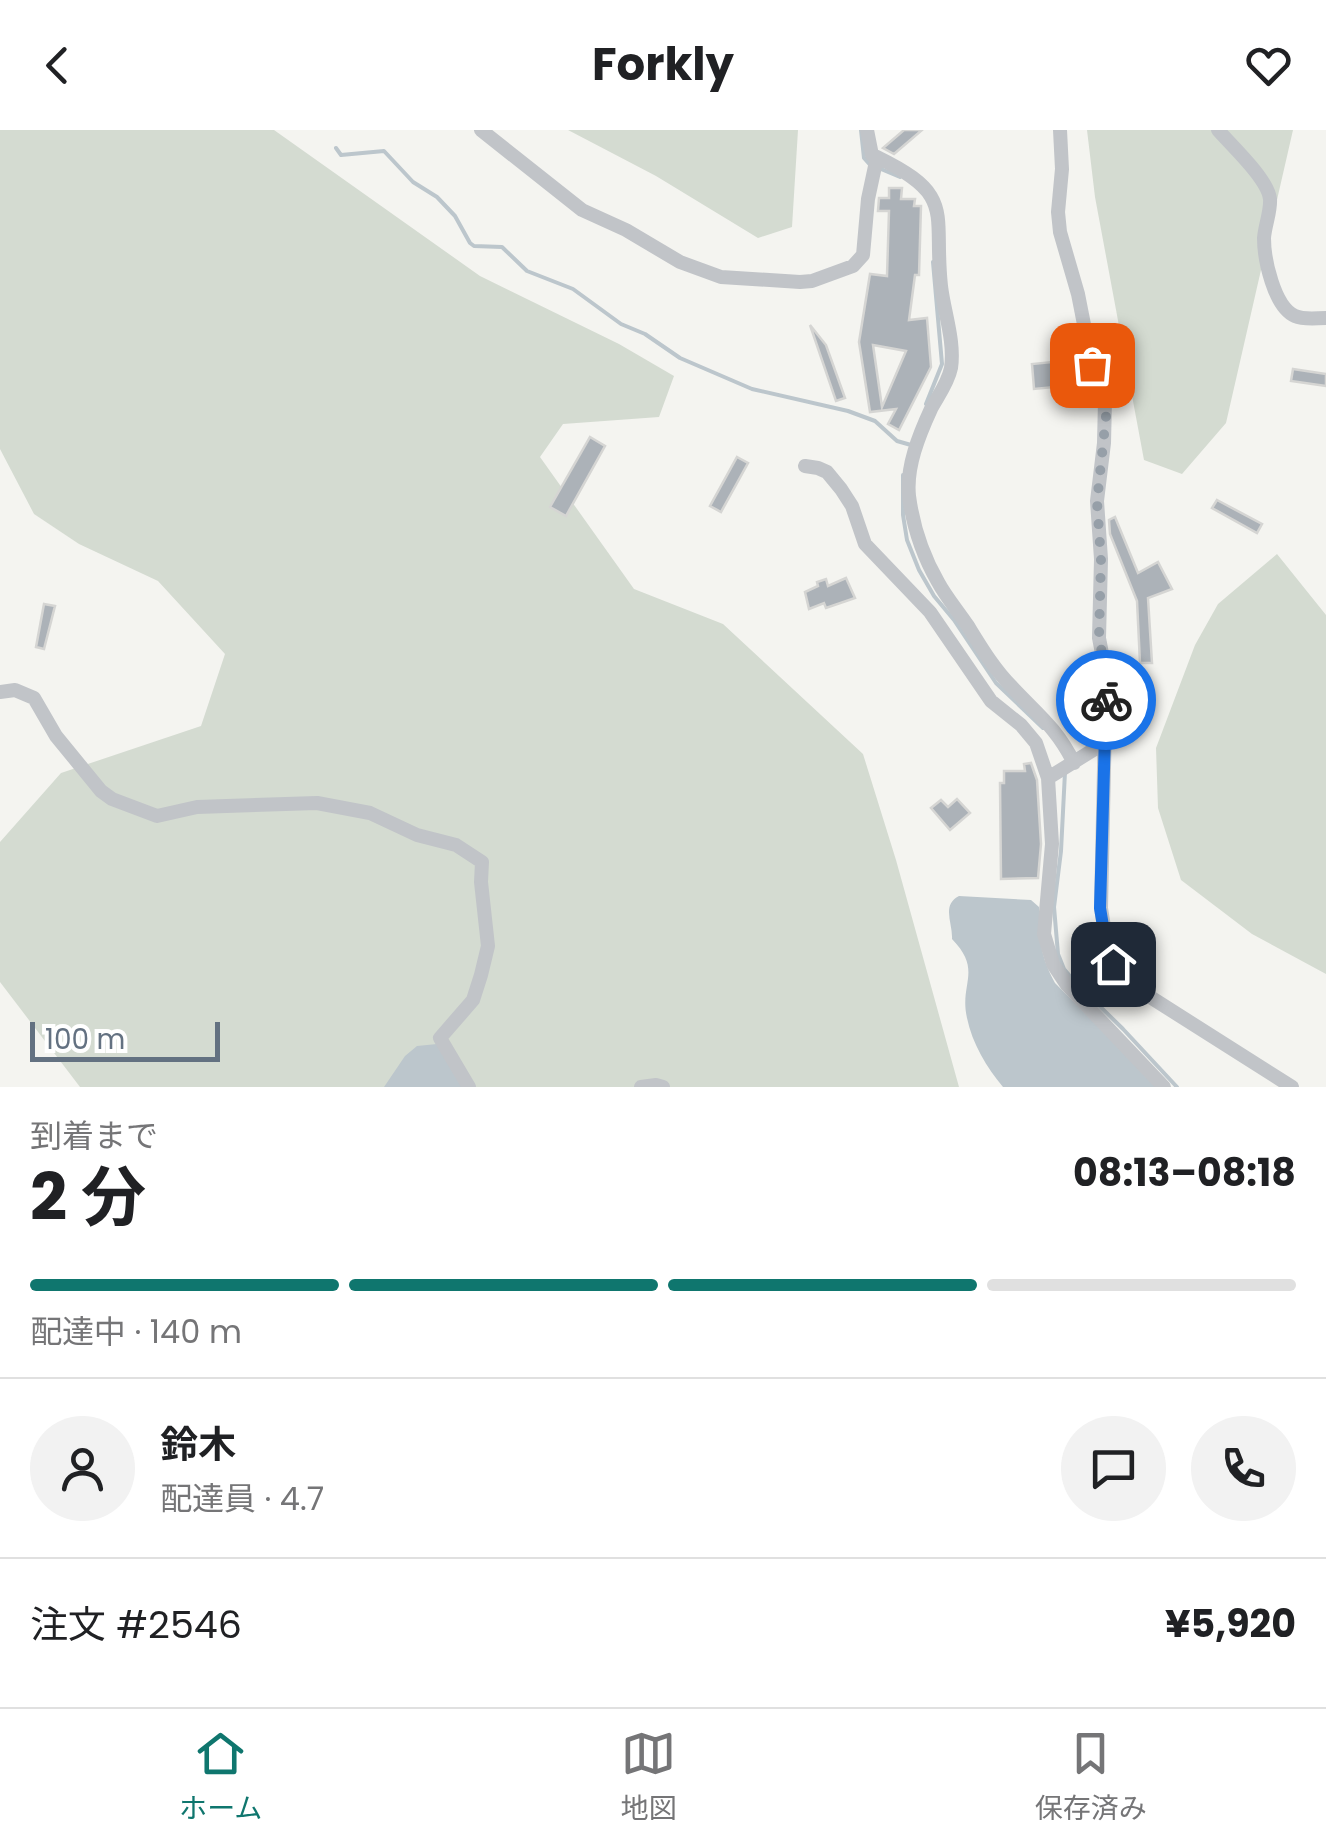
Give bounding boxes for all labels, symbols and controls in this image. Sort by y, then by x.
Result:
text: Forkly [592,33,734,96]
icon: back [30,38,85,93]
icon: heart [1241,38,1296,93]
pin [1050,323,1135,408]
icon: bag [1065,338,1120,393]
courier [1056,650,1156,750]
icon: bike [1079,673,1134,728]
pin [1071,922,1156,1007]
icon: home [1086,937,1141,992]
scale bar [30,1017,220,1061]
text: 100 m [45,1020,125,1059]
text: 到着まで [30,1113,158,1158]
text: 08:13–08:18 [1073,1146,1296,1199]
text: 2 分 [30,1152,146,1243]
text: 配達中 · 140 m [30,1309,242,1354]
button: person [30,1416,135,1521]
button: chat [1061,1416,1166,1521]
button: phone [1191,1416,1296,1521]
text: 鈴木 [160,1418,236,1471]
text: 配達員 · 4.7 [160,1476,324,1521]
text: ¥5,920 [1165,1597,1296,1650]
text: 注文 #2546 [30,1598,242,1651]
tab: ホーム [179,1726,262,1830]
tab: 地図 [621,1726,677,1830]
tab: 保存済み [1035,1726,1147,1830]

